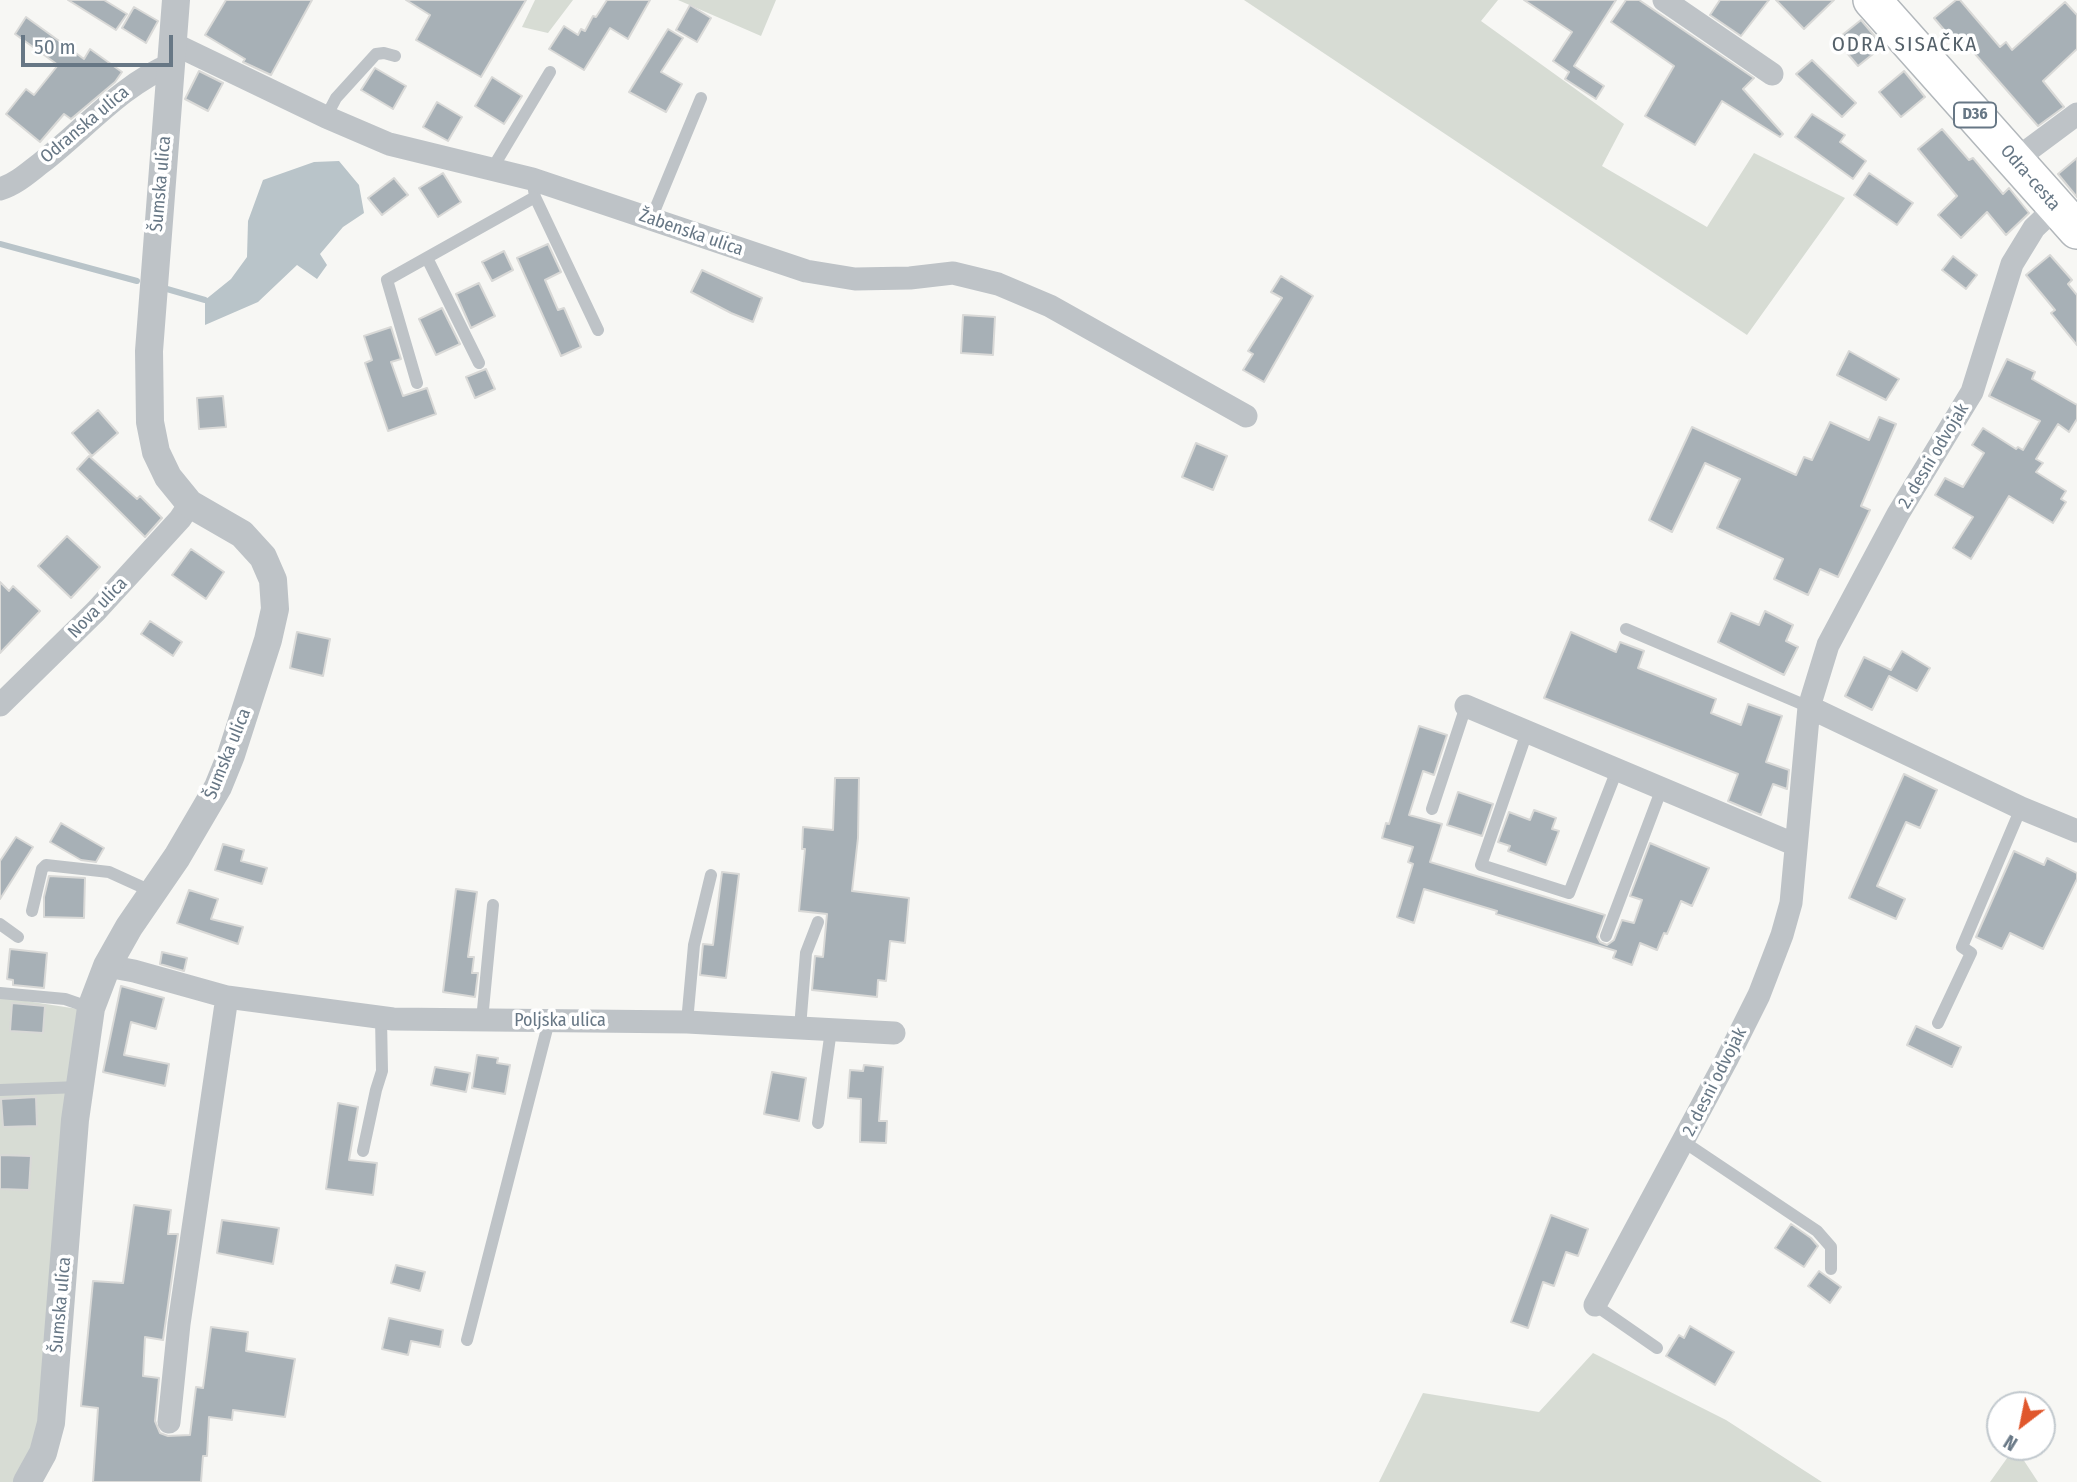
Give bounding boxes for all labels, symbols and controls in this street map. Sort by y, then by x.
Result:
scale bar [24,21,177,65]
district label: ODRA SISAČKA [1833,32,1977,58]
text: 50 m [34,34,76,60]
street label: Odranska ulica [36,82,134,168]
road number: D36 [1954,102,1996,127]
street label: Šumska ulica [146,135,176,233]
street label: Odra-cesta [1995,141,2065,215]
street label: Žabenska ulica [636,205,746,261]
street label: 2. desni odvojak [1894,400,1974,512]
street label: Nova ulica [64,573,132,643]
street label: Šumska ulica [200,705,256,803]
street label: Poljska ulica [514,1010,606,1032]
street label: 2. desni odvojak [1678,1024,1752,1140]
street label: Šumska ulica [46,1256,76,1354]
north arrow [1986,1391,2056,1461]
text: N [2000,1430,2022,1455]

